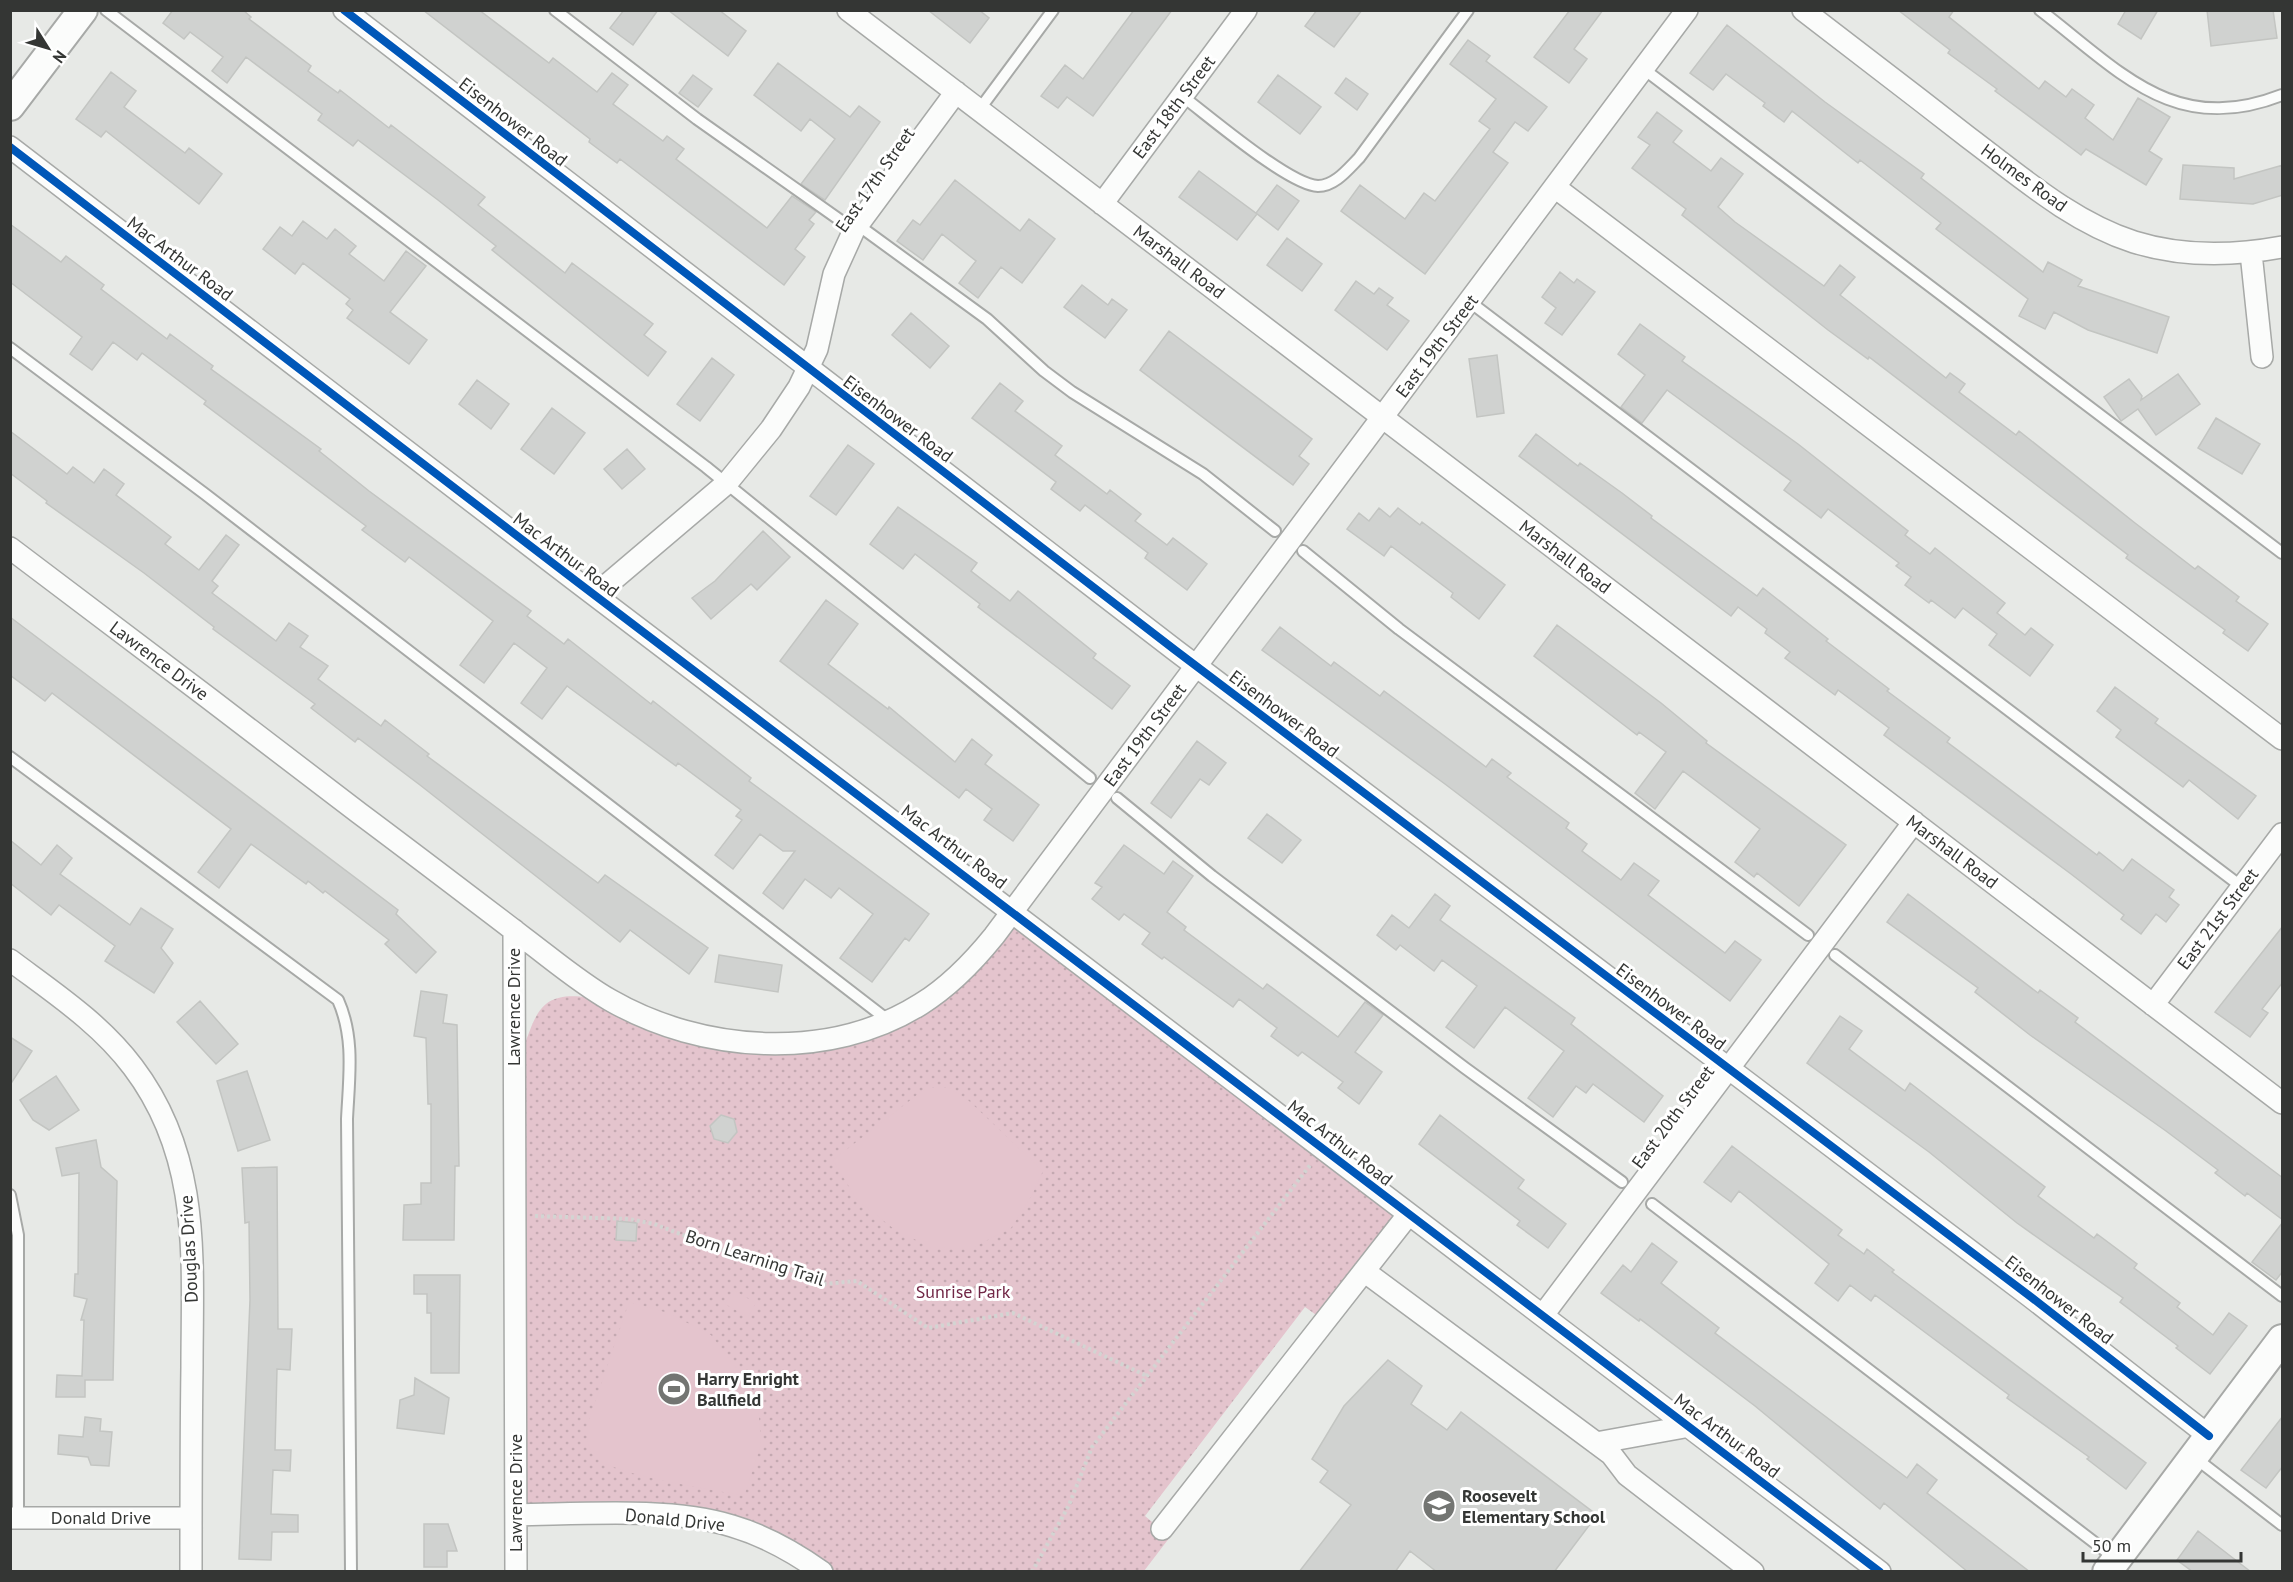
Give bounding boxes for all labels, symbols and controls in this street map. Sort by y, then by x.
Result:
north arrow [18,18,78,78]
text: N [49,47,71,67]
street label: East 18th Street [1127,50,1220,163]
street label: Eisenhower Road [454,72,572,171]
street label: East 17th Street [830,123,919,237]
street label: Holmes Road [1977,139,2072,217]
street label: Mac Arthur Road [123,211,238,306]
street label: Marshall Road [1129,220,1230,304]
street label: East 19th Street [1390,289,1483,402]
street label: Eisenhower Road [839,370,958,467]
street label: Mac Arthur Road [509,507,624,602]
street label: Marshall Road [1515,515,1616,599]
street label: Lawrence Drive [105,616,213,705]
street label: Eisenhower Road [1225,665,1344,762]
street label: East 19th Street [1098,678,1191,791]
street label: Mac Arthur Road [897,799,1012,894]
street label: Marshall Road [1902,810,2003,894]
street label: East 21st Street [2172,863,2263,974]
street label: Lawrence Drive [502,948,525,1066]
street label: Eisenhower Road [1612,958,1731,1055]
street label: East 20th Street [1626,1060,1719,1173]
street label: Mac Arthur Road [1283,1094,1397,1191]
street label: Douglas Drive [174,1195,203,1303]
street label: Born Learning Trail [683,1224,828,1291]
street label: Eisenhower Road [2000,1250,2118,1349]
park label: Sunrise Park [916,1280,1011,1303]
place label: Harry Enright Ballfield [697,1367,800,1411]
sports icon: Harry Enright Ballfield [656,1371,692,1407]
street label: Mac Arthur Road [1670,1388,1785,1483]
street label: Lawrence Drive [504,1434,527,1552]
place label: Roosevelt Elementary School [1462,1484,1606,1528]
school or university icon: Roosevelt Elementary School [1421,1488,1457,1524]
street label: Donald Drive [624,1503,726,1536]
street label: Donald Drive [51,1506,151,1529]
scale bar [2083,1525,2240,1563]
text: 50 m [2092,1534,2131,1557]

